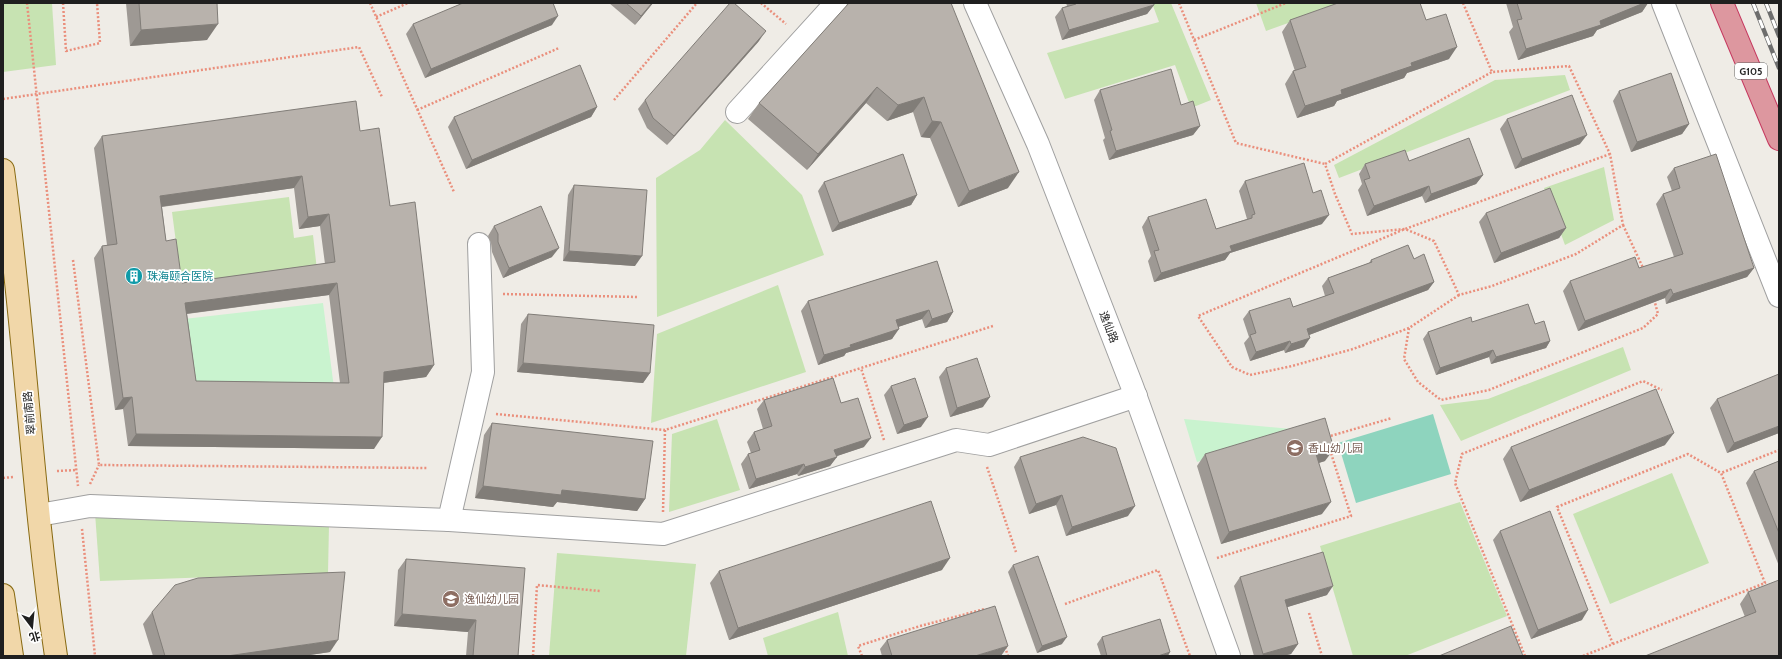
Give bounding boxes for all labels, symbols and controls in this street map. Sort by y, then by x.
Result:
road number: G105 [1735,63,1767,79]
building icon: 珠海颐合医院 [124,266,144,286]
place label: 珠海颐合医院 [147,269,213,283]
street label: 逸仙路 [1097,309,1121,345]
street label: 翠前南路 [20,390,38,436]
school or university icon: 香山幼儿园 [1285,438,1305,458]
place label: 香山幼儿园 [1308,441,1363,455]
school or university icon: 逸仙幼儿园 [441,589,461,609]
place label: 逸仙幼儿园 [464,592,519,606]
north arrow [12,607,52,647]
text: 北 [28,628,42,645]

